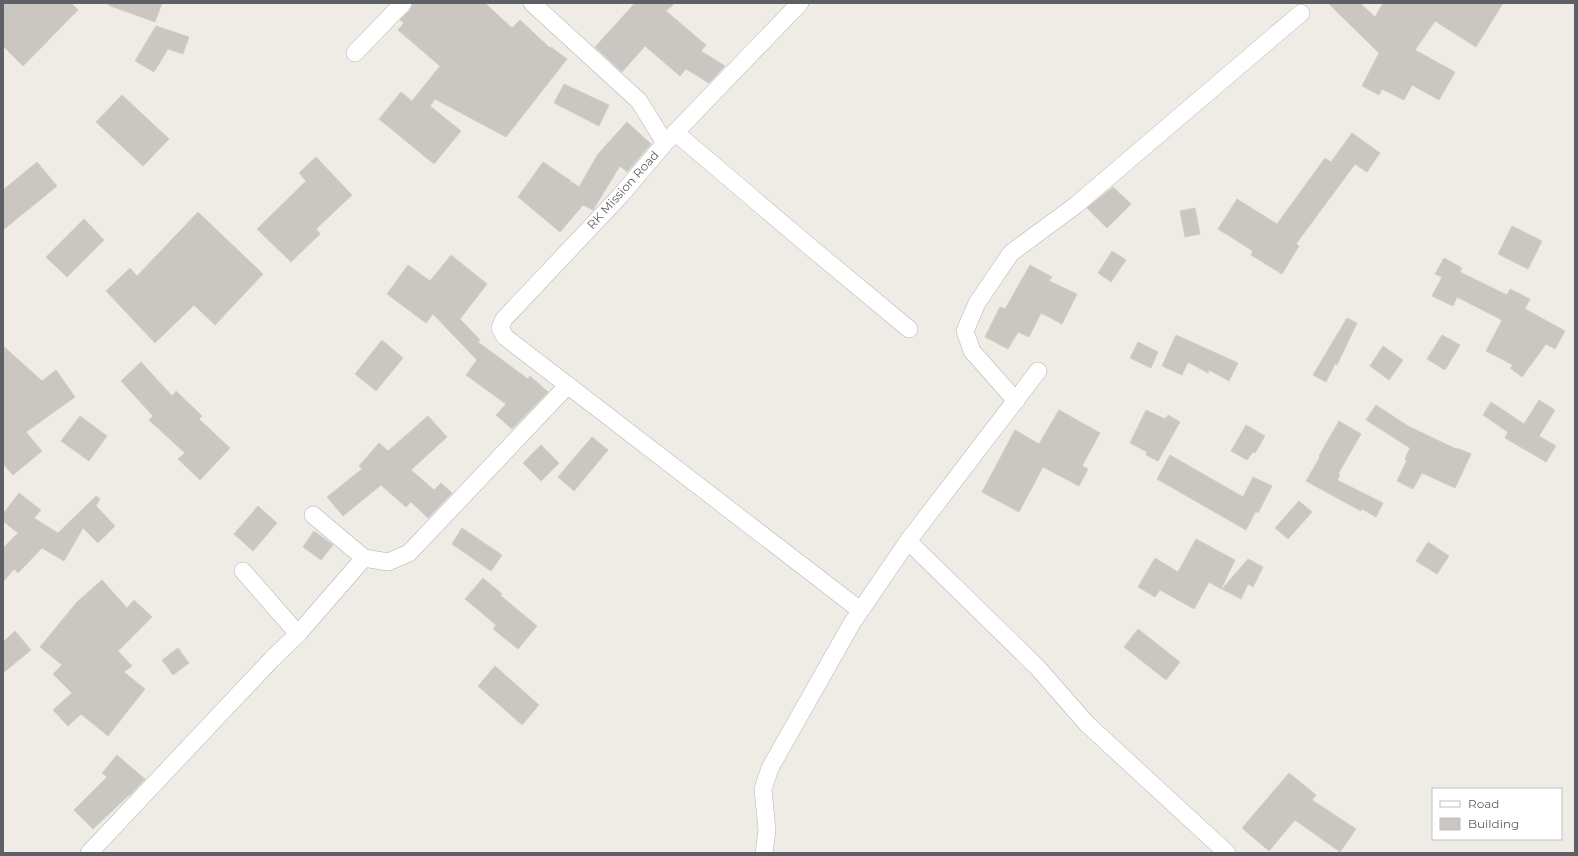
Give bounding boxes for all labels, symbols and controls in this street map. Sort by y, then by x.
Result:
street label: RK Mission Road [584,147,662,232]
legend [1432,788,1562,840]
text: Road [1468,796,1499,811]
text: Building [1468,816,1519,831]

